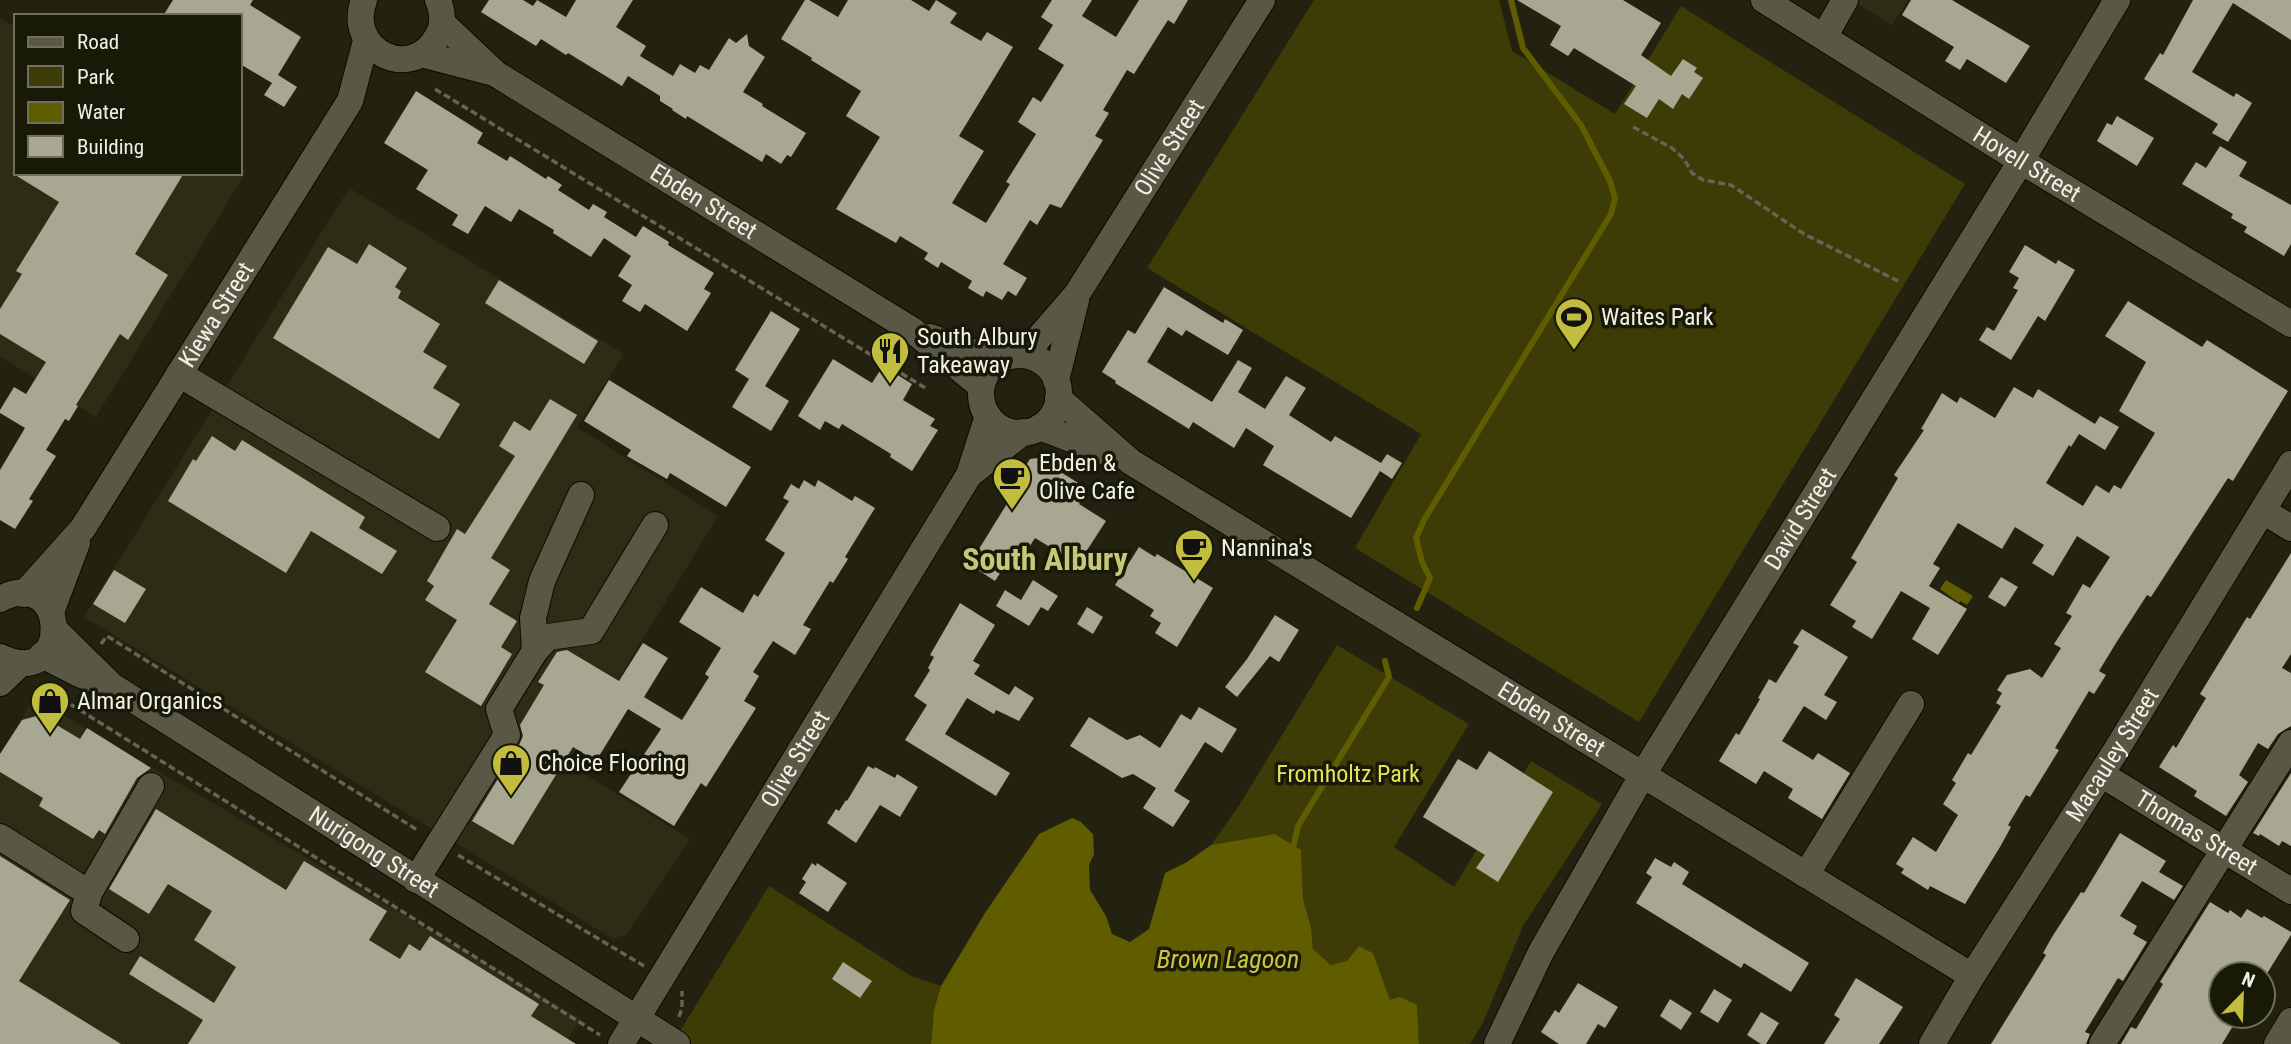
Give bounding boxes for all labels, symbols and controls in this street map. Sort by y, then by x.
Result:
legend [14,14,242,175]
text: Road [77,30,119,54]
text: Park [77,65,115,89]
street label: Olive Street [1128,94,1210,201]
text: Water [77,100,125,124]
street label: Hovell Street [1968,121,2086,208]
text: Building [77,135,144,159]
street label: Ebden Street [645,158,762,245]
street label: Kiewa Street [173,257,260,373]
sports icon: Waites Park [1553,296,1595,351]
place label: Waites Park [1601,303,1714,331]
place label: South Albury Takeaway [917,323,1038,379]
restaurant icon: South Albury Takeaway [869,330,911,385]
place label: Ebden & Olive Cafe [1039,449,1135,505]
cafe icon: Ebden & Olive Cafe [991,456,1033,511]
street label: David Street [1759,463,1842,575]
cafe icon: Nannina's [1173,527,1215,582]
place label: Nannina's [1221,534,1313,562]
district label: South Albury [962,540,1128,578]
street label: Ebden Street [1493,676,1610,762]
shop icon: Almar Organics [29,680,71,735]
street label: Macauley Street [2060,683,2165,827]
place label: Almar Organics [77,687,223,715]
street label: Olive Street [755,705,836,813]
shop icon: Choice Flooring [490,742,532,797]
place label: Choice Flooring [538,749,686,777]
park label: Fromholtz Park [1276,760,1420,788]
street label: Thomas Street [2130,785,2263,881]
street label: Nurigong Street [304,800,444,904]
water label: Brown Lagoon [1157,944,1299,974]
north arrow [2207,960,2277,1030]
text: N [2239,967,2258,993]

